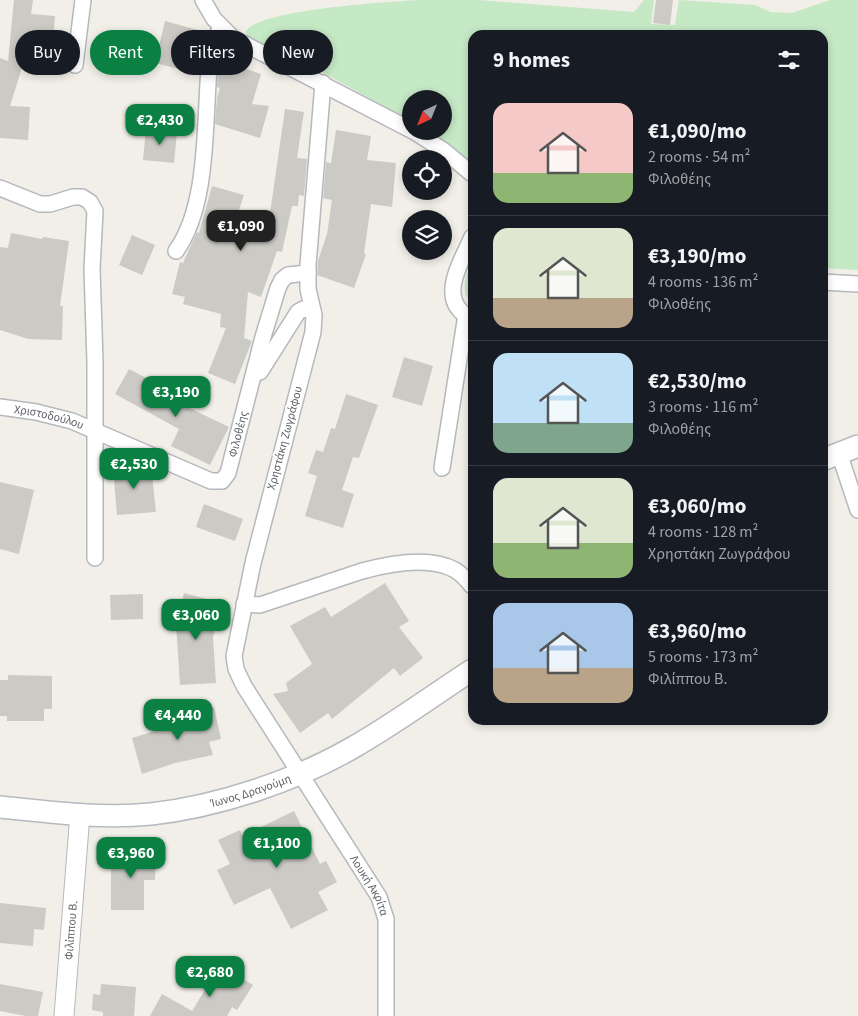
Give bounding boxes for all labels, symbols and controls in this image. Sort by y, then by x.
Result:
chip: Buy [15,30,80,75]
chip: Rent [90,30,161,75]
chip: Filters [171,30,253,75]
chip: New [263,30,333,75]
text: 9 homes [493,45,570,75]
icon: filters [775,46,803,74]
north arrow [402,90,452,140]
map controls [402,90,452,260]
pin: €2,430 [119,104,201,146]
text: €2,430 [136,109,184,131]
text: €1,090/mo [648,116,747,146]
icon: home [533,123,593,183]
text: 2 rooms · 54 m² [648,146,750,168]
button: locate [402,150,452,200]
text: Φιλοθέης [648,168,711,190]
pin: €1,090 [200,210,282,252]
button: layers [402,210,452,260]
text: €1,090 [217,215,265,237]
text: €3,190/mo [648,241,747,271]
icon: home [533,248,593,308]
text: 4 rooms · 136 m² [648,271,758,293]
text: Φιλοθέης [648,293,711,315]
text: €2,530/mo [648,366,747,396]
icon: home [533,373,593,433]
pin: €3,190 [135,376,217,418]
text: €3,190 [152,381,200,403]
street label: Χρηστάκη Ζωγράφου [263,384,307,492]
text: 3 rooms · 116 m² [648,396,758,418]
street label: Χριστοδούλου [13,401,87,434]
street label: Φιλοθέης [224,409,252,459]
text: Φιλοθέης [648,418,711,440]
pin: €2,530 [93,448,175,490]
text: €2,530 [110,453,158,475]
text: €3,060/mo [648,491,747,521]
icon: home [533,498,593,558]
text: 4 rooms · 128 m² [648,521,758,543]
text: Χρηστάκη Ζωγράφου [648,543,790,565]
pin: €3,060 [155,598,237,641]
text: €3,060 [172,604,220,626]
text: €3,960/mo [648,616,747,646]
icon: home [533,623,593,683]
text: 5 rooms · 173 m² [648,646,758,668]
text: Φιλίππου Β. [648,668,727,690]
pin: €4,440 [137,698,219,741]
text: €4,440 [154,704,202,726]
street label: Ίωνος Δραγούμη [208,770,294,812]
pin: €1,100 [236,826,318,869]
text: €1,100 [253,832,301,854]
pin: €3,960 [90,836,172,879]
text: €3,960 [107,842,155,864]
street label: Λουκή Ακρίτα [346,852,393,918]
street label: Φιλίππου Β. [60,900,82,961]
pin: €2,680 [169,956,251,998]
text: €2,680 [186,961,234,983]

